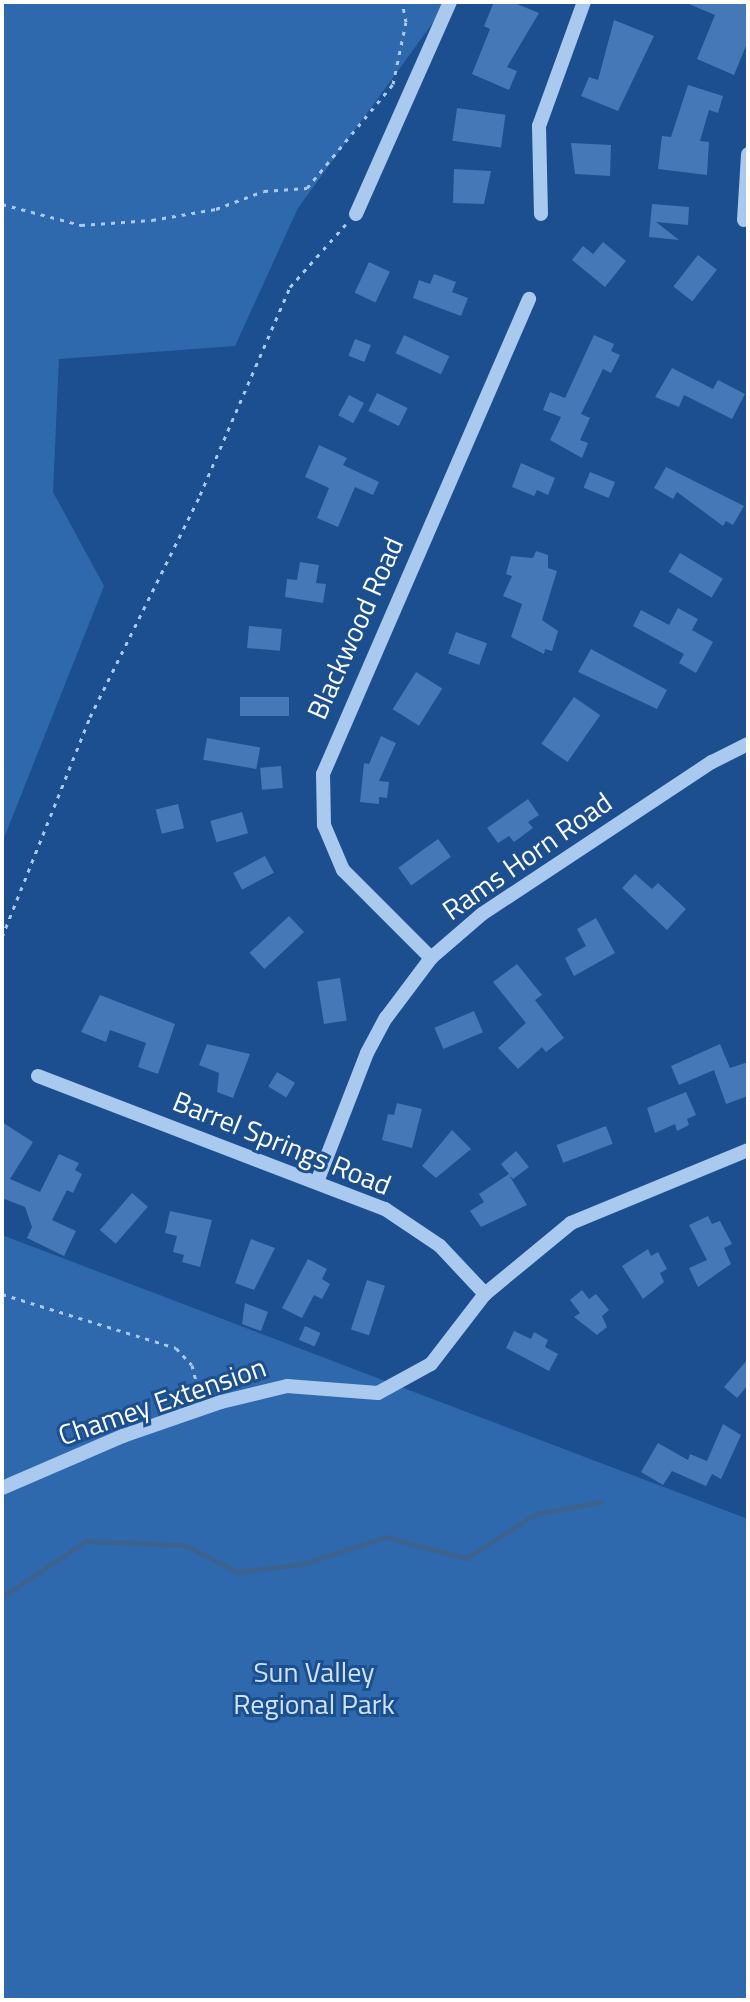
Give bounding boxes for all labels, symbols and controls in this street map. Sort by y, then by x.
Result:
street label: Blackwood Road [300,532,410,724]
street label: Rams Horn Road [436,785,618,927]
street label: Barrel Springs Road [168,1084,396,1202]
street label: Chamey Extension [54,1350,270,1452]
park label: Sun Valley Regional Park [233,1655,395,1721]

